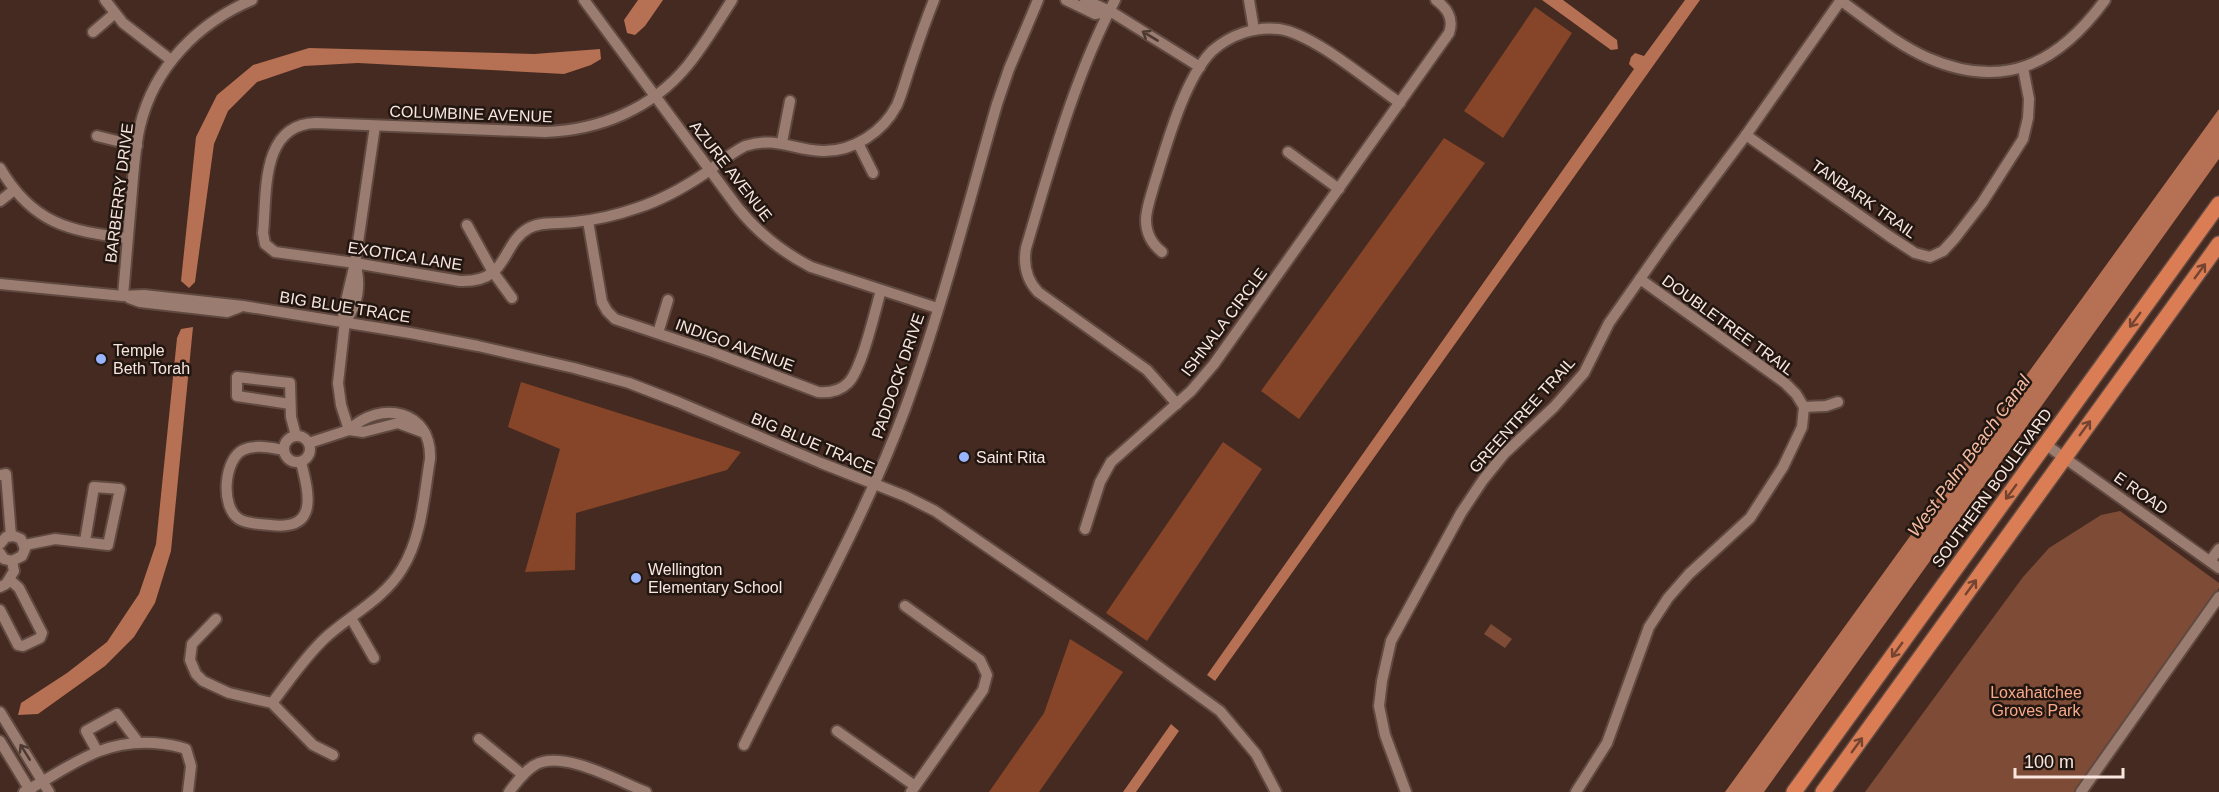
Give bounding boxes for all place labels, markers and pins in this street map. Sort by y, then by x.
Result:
place label: Temple Beth Torah [113,342,190,377]
marker: Temple Beth Torah [94,352,108,366]
place label: Saint Rita [976,449,1045,466]
marker: Saint Rita [957,450,971,464]
place label: Wellington Elementary School [648,561,782,596]
marker: Wellington Elementary School [629,571,643,585]

